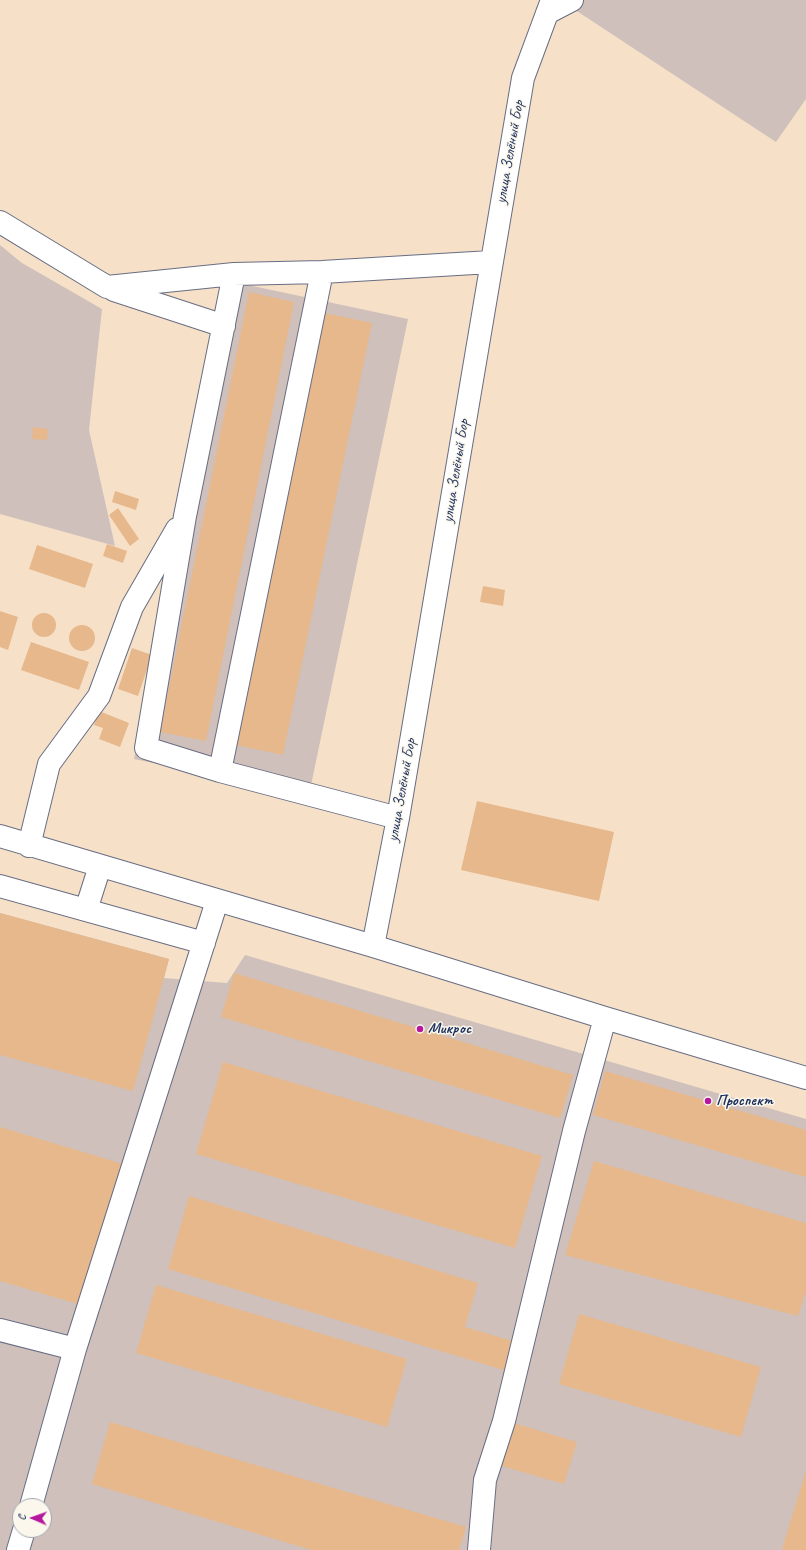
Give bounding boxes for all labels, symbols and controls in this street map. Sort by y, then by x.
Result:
street label: улица Зелёный Бор [491,99,529,205]
street label: улица Зелёный Бор [438,418,474,524]
street label: улица Зелёный Бор [383,737,421,843]
place label: Микрос [428,1019,471,1039]
marker: Микрос [415,1024,425,1034]
place label: Проспект [716,1091,773,1111]
marker: Проспект [703,1096,713,1106]
north arrow [12,1498,52,1538]
text: С [14,1515,28,1521]

